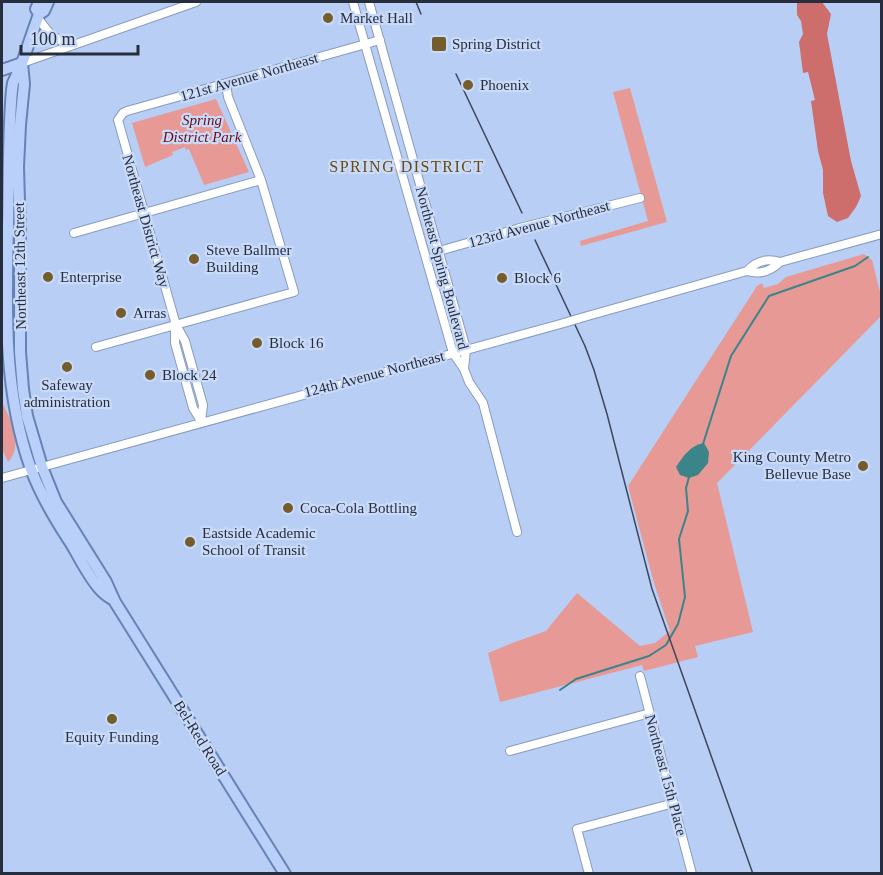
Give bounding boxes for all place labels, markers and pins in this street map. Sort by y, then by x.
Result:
place label: Market Hall [340,10,413,26]
marker: Market Hall [321,11,335,25]
marker: Spring District [430,35,448,53]
place label: Spring District [452,36,542,52]
place label: Phoenix [480,77,530,93]
marker: Phoenix [461,78,475,92]
place label: Steve Ballmer Building [206,242,291,275]
marker: Steve Ballmer Building [187,252,201,266]
place label: Enterprise [60,269,122,285]
marker: Enterprise [41,270,55,284]
place label: Block 6 [514,270,562,286]
marker: Block 6 [495,271,509,285]
place label: Arras [133,305,166,321]
marker: Arras [114,306,128,320]
place label: Block 16 [269,335,324,351]
marker: Block 16 [250,336,264,350]
marker: Safeway administration [60,360,74,374]
place label: Block 24 [162,367,217,383]
marker: Block 24 [143,368,157,382]
place label: Safeway administration [24,377,111,410]
place label: King County Metro Bellevue Base [733,449,851,482]
marker: King County Metro Bellevue Base [856,459,870,473]
place label: Coca-Cola Bottling [300,500,418,516]
marker: Coca-Cola Bottling [281,501,295,515]
place label: Eastside Academic School of Transit [202,525,316,558]
marker: Eastside Academic School of Transit [183,535,197,549]
marker: Equity Funding [105,712,119,726]
place label: Equity Funding [65,729,159,745]

